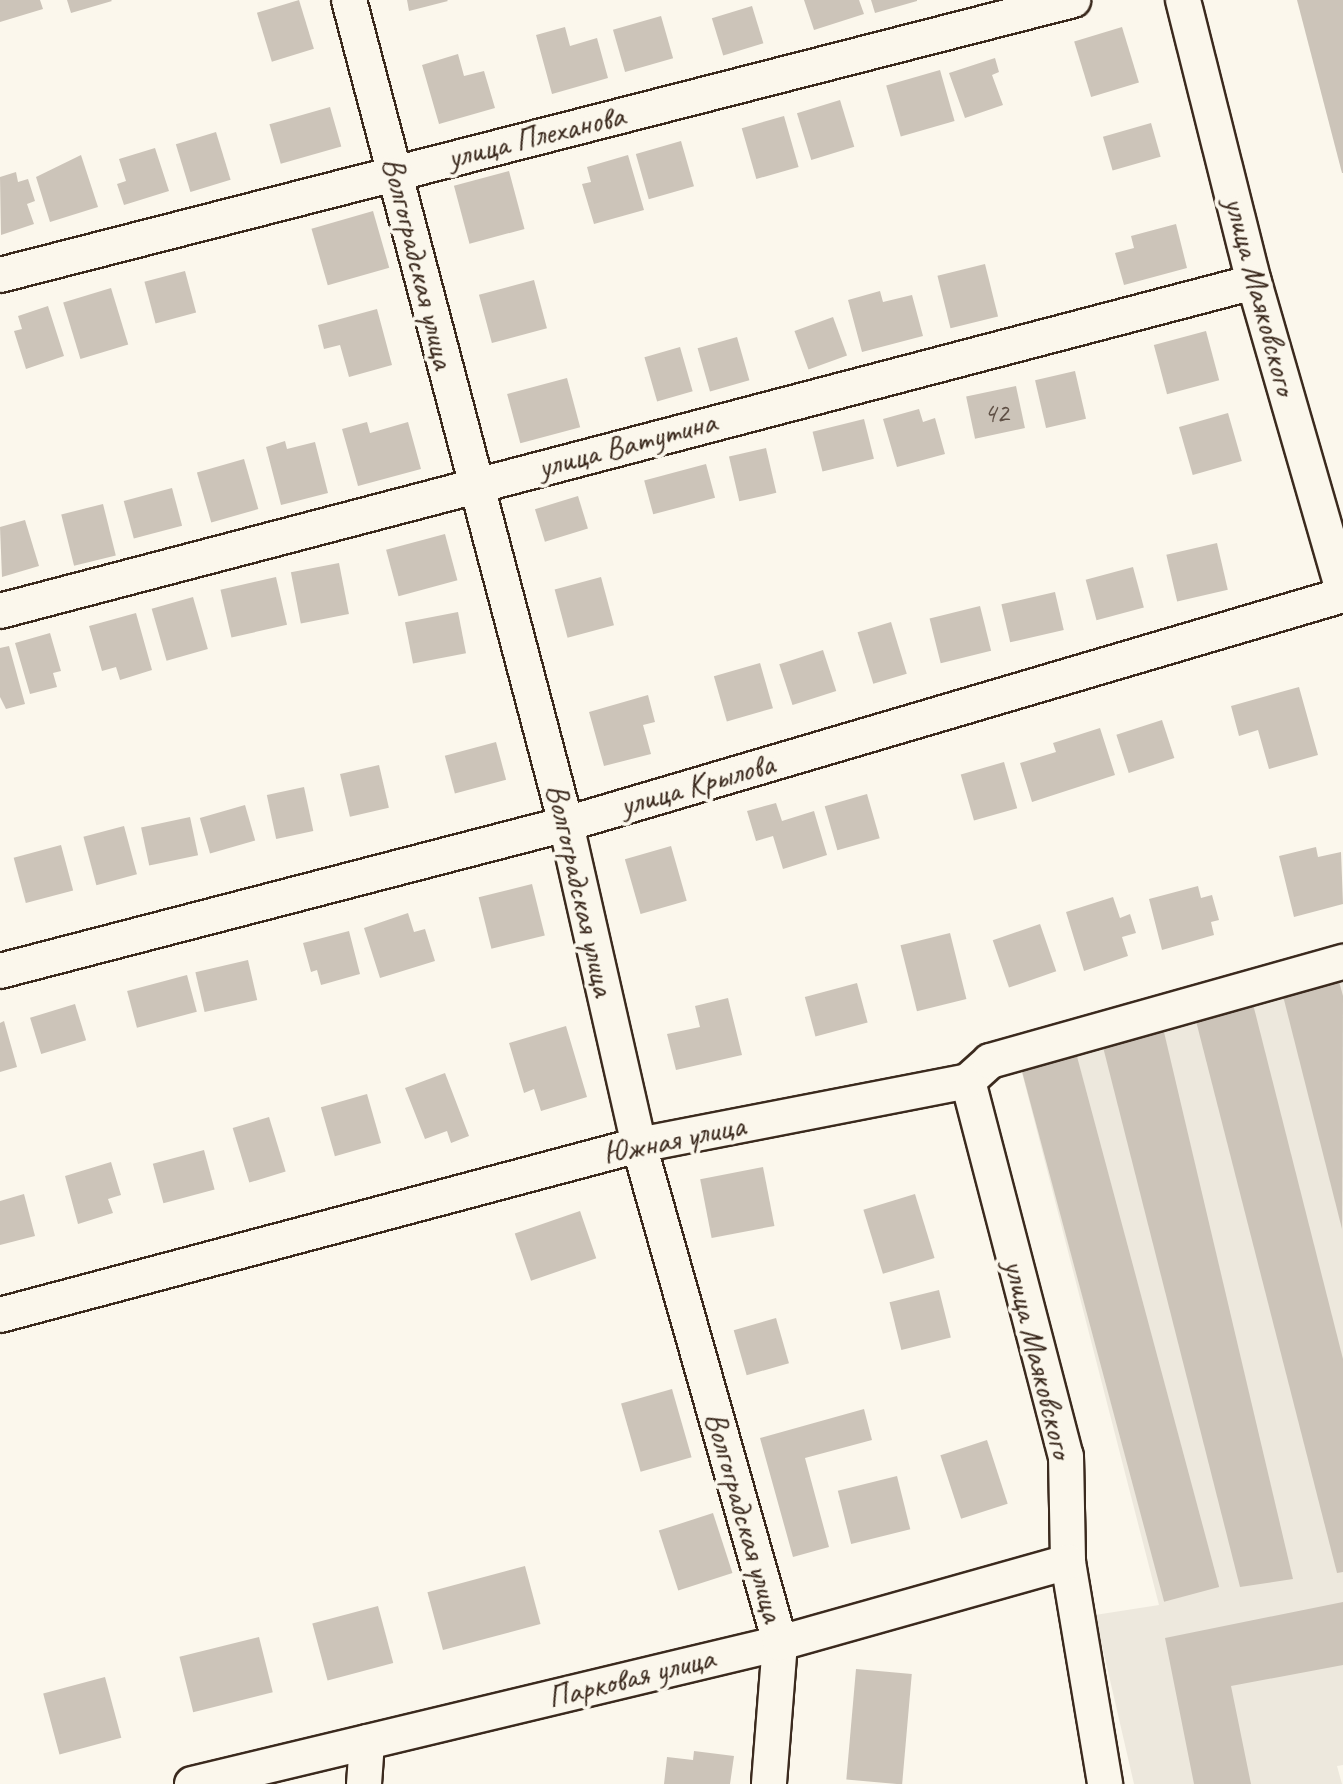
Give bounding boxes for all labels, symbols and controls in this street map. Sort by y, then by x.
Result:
street label: улица Плеханова [443,96,629,178]
street label: Волгоградская улица [373,152,463,374]
street label: улица Маяковского [1215,193,1305,399]
house number: 42 [983,396,1009,430]
street label: улица Ватутина [533,403,721,487]
street label: улица Крылова [616,745,778,825]
street label: Волгоградская улица [537,779,623,1001]
street label: Южная улица [599,1106,749,1174]
street label: улица Маяковского [995,1255,1081,1463]
street label: Волгоградская улица [695,1406,793,1628]
street label: Парковая улица [543,1639,719,1717]

